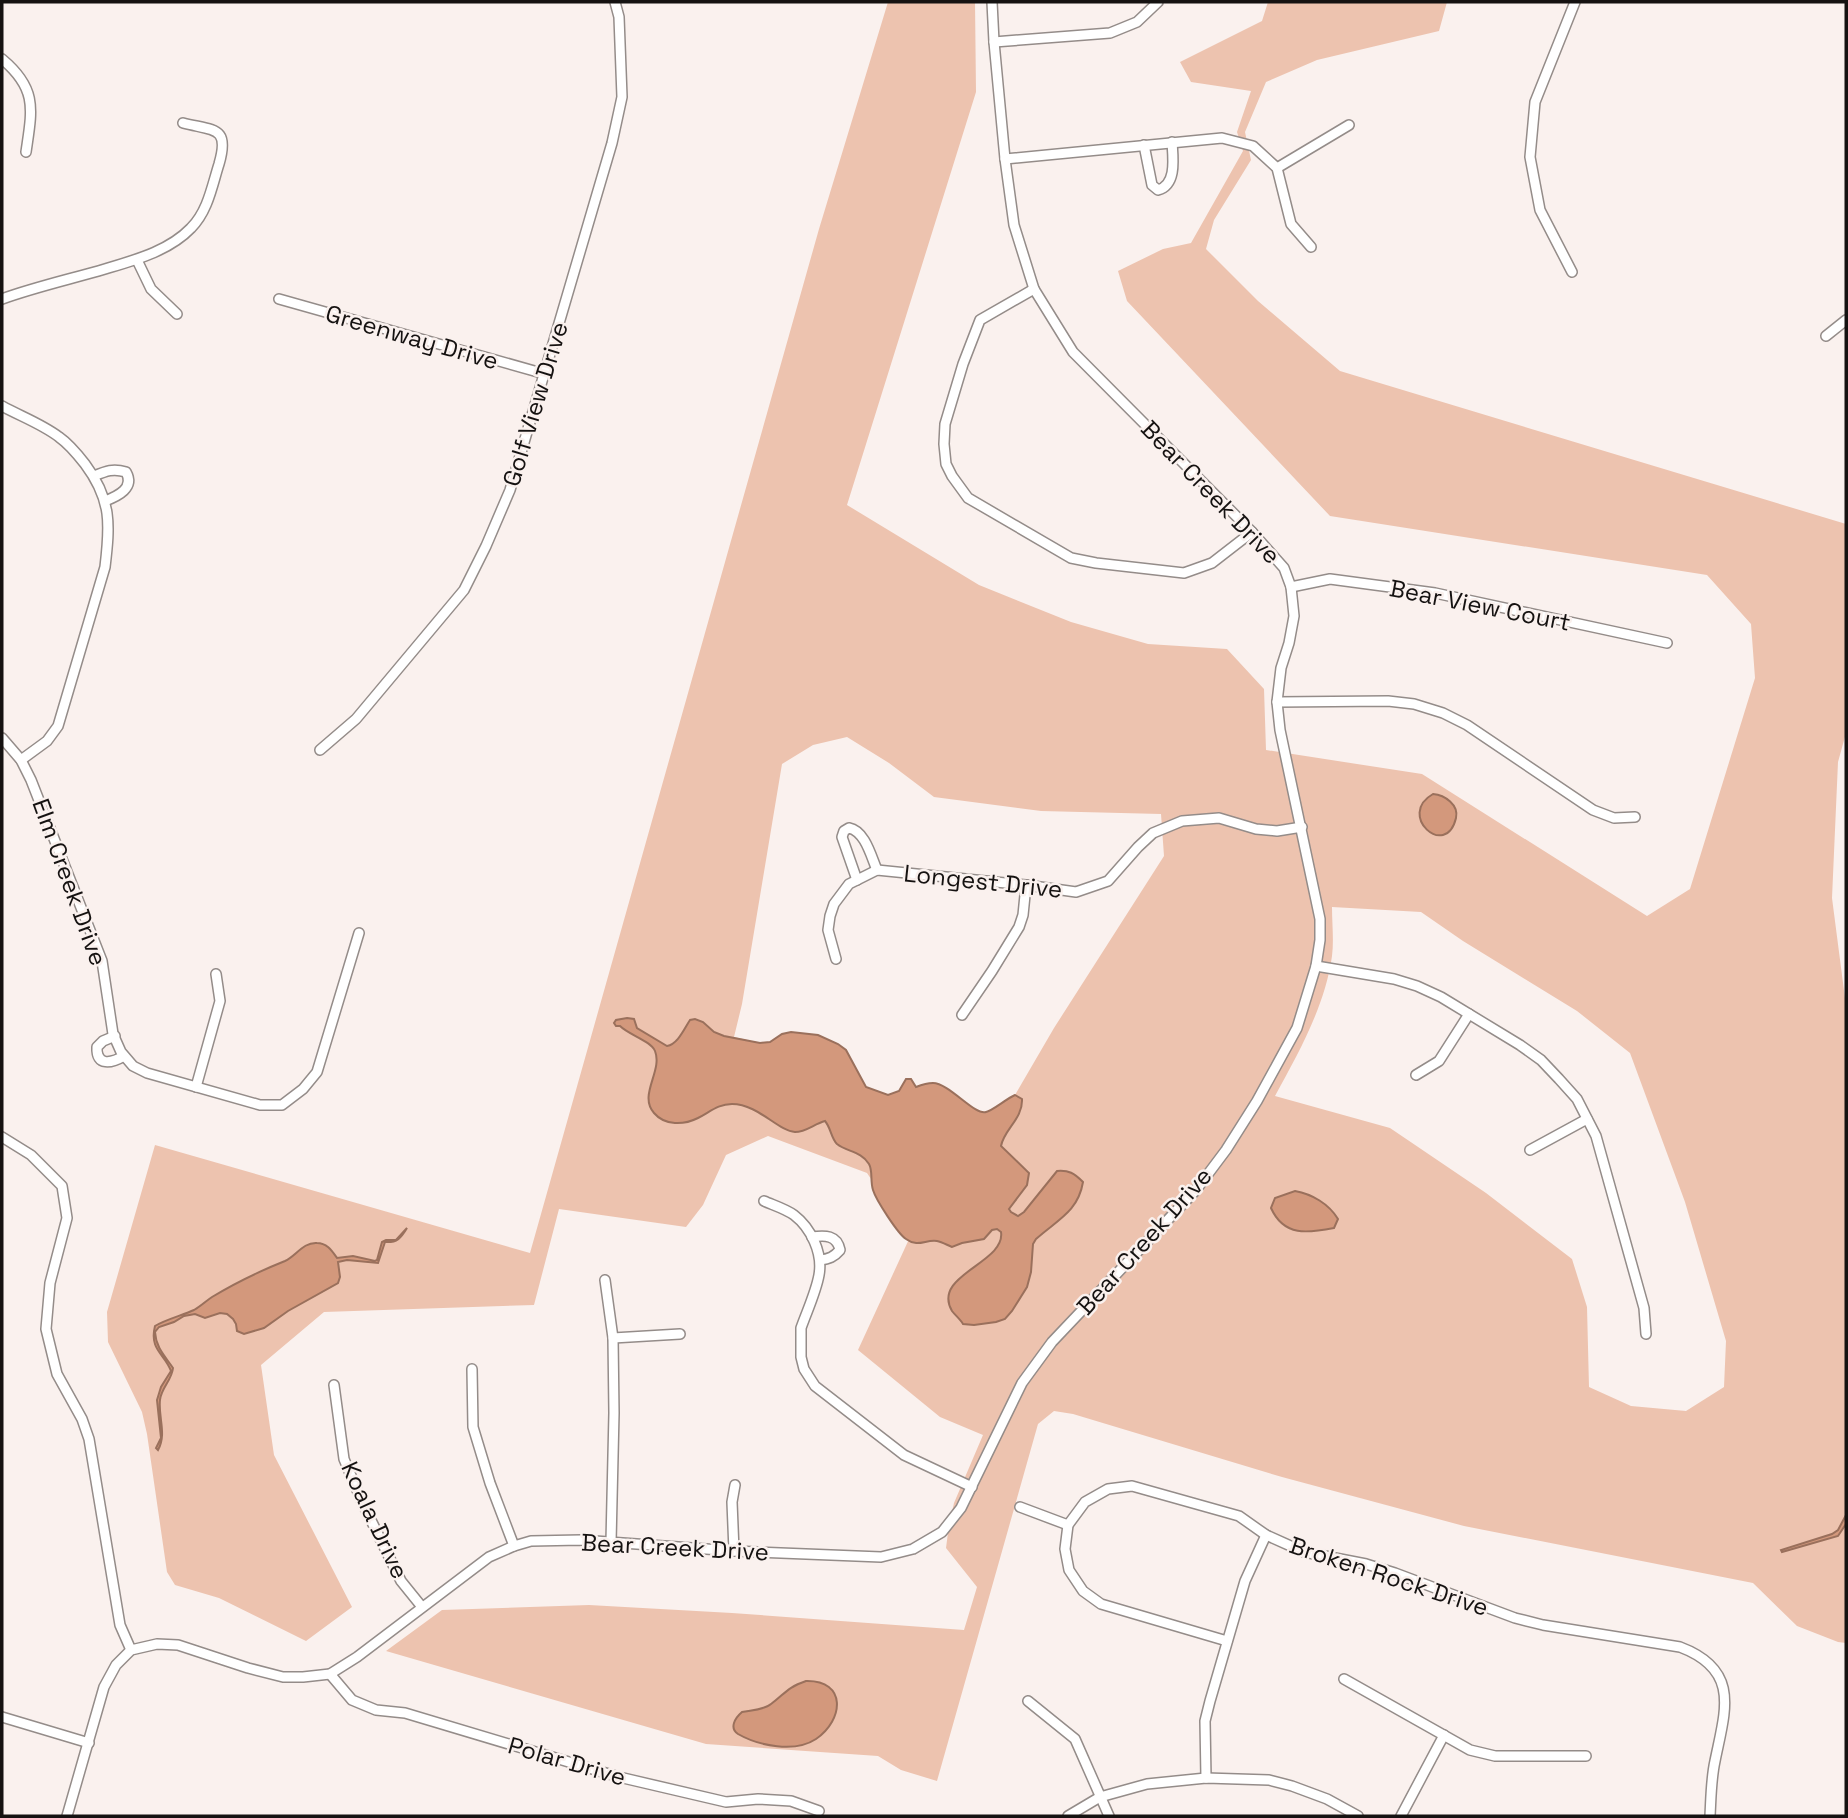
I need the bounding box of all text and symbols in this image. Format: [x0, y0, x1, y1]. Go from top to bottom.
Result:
street label: Greenway Drive [322, 298, 502, 376]
street label: Golf View Drive [495, 318, 575, 490]
street label: Bear Creek Drive [1135, 414, 1287, 570]
street label: Bear View Court [1387, 572, 1573, 638]
street label: Elm Creek Drive [25, 794, 115, 970]
street label: Longest Drive [902, 857, 1064, 905]
street label: Bear Creek Drive [1070, 1161, 1218, 1321]
street label: Koala Drive [334, 1456, 416, 1584]
street label: Bear Creek Drive [580, 1527, 770, 1567]
street label: Broken Rock Drive [1285, 1529, 1493, 1623]
street label: Polar Drive [504, 1729, 630, 1793]

